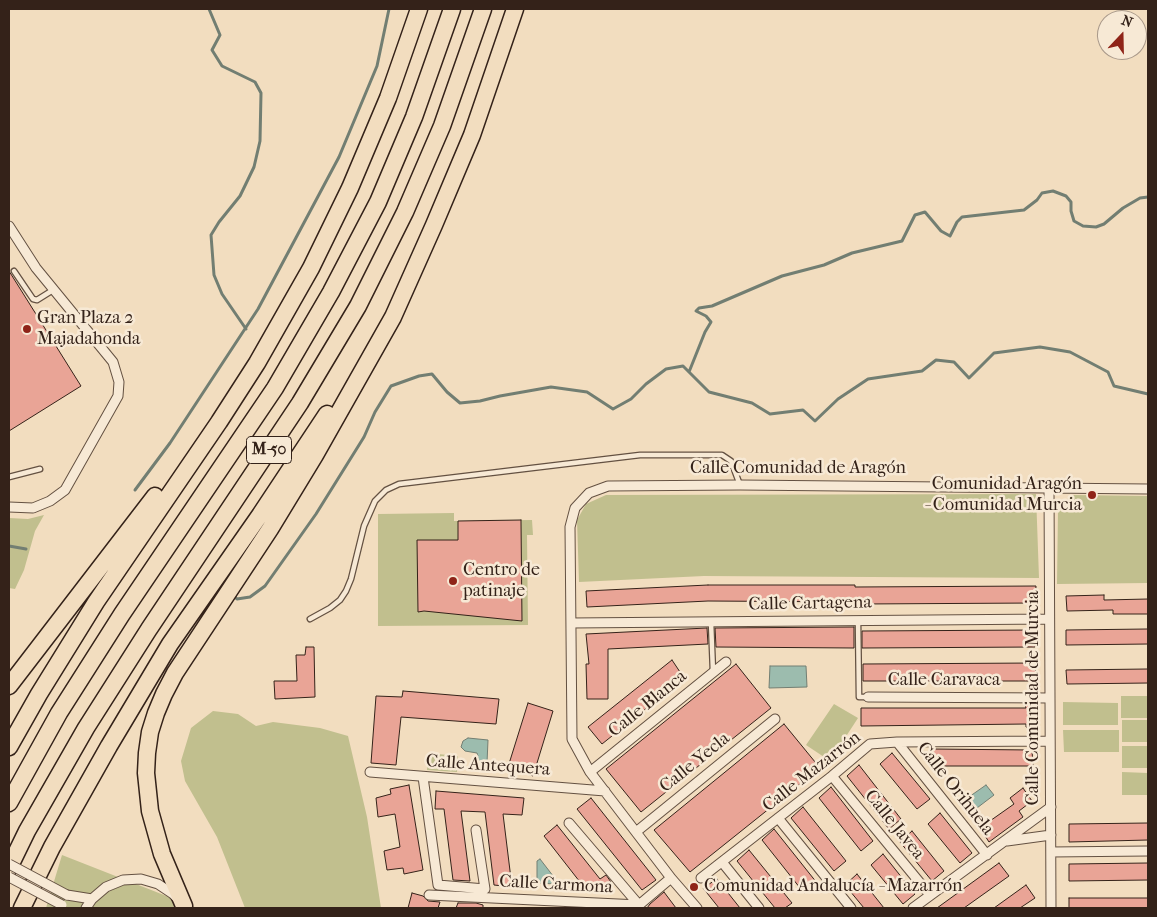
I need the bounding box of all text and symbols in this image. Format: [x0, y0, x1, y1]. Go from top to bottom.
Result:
north arrow [1097, 10, 1147, 60]
text: N [1119, 12, 1135, 31]
place label: Gran Plaza 2 Majadahonda [37, 308, 140, 350]
marker: Gran Plaza 2 Majadahonda [21, 323, 33, 335]
road number: M-50 [246, 436, 292, 464]
street label: Calle Comunidad de Aragón [690, 458, 906, 480]
place label: Comunidad Aragón - Comunidad Murcia [924, 474, 1082, 516]
marker: Comunidad Aragón - Comunidad Murcia [1086, 489, 1098, 501]
place label: Centro de patinaje [463, 560, 540, 602]
marker: Centro de patinaje [447, 575, 459, 587]
street label: Calle Comunidad de Murcia [1023, 591, 1045, 805]
street label: Calle Cartagena [748, 592, 872, 616]
street label: Calle Blanca [604, 666, 692, 742]
street label: Calle Caravaca [888, 670, 1000, 692]
street label: Calle Mazarrón [759, 727, 865, 817]
street label: Calle Yecla [656, 728, 734, 798]
street label: Calle Orihuela [912, 738, 998, 840]
street label: Calle Antequera [425, 751, 551, 781]
street label: Calle Javea [859, 786, 929, 864]
street label: Calle Carmona [499, 871, 613, 899]
place label: Comunidad Andalucía - Mazarrón [704, 876, 962, 898]
marker: Comunidad Andalucía - Mazarrón [688, 881, 700, 893]

